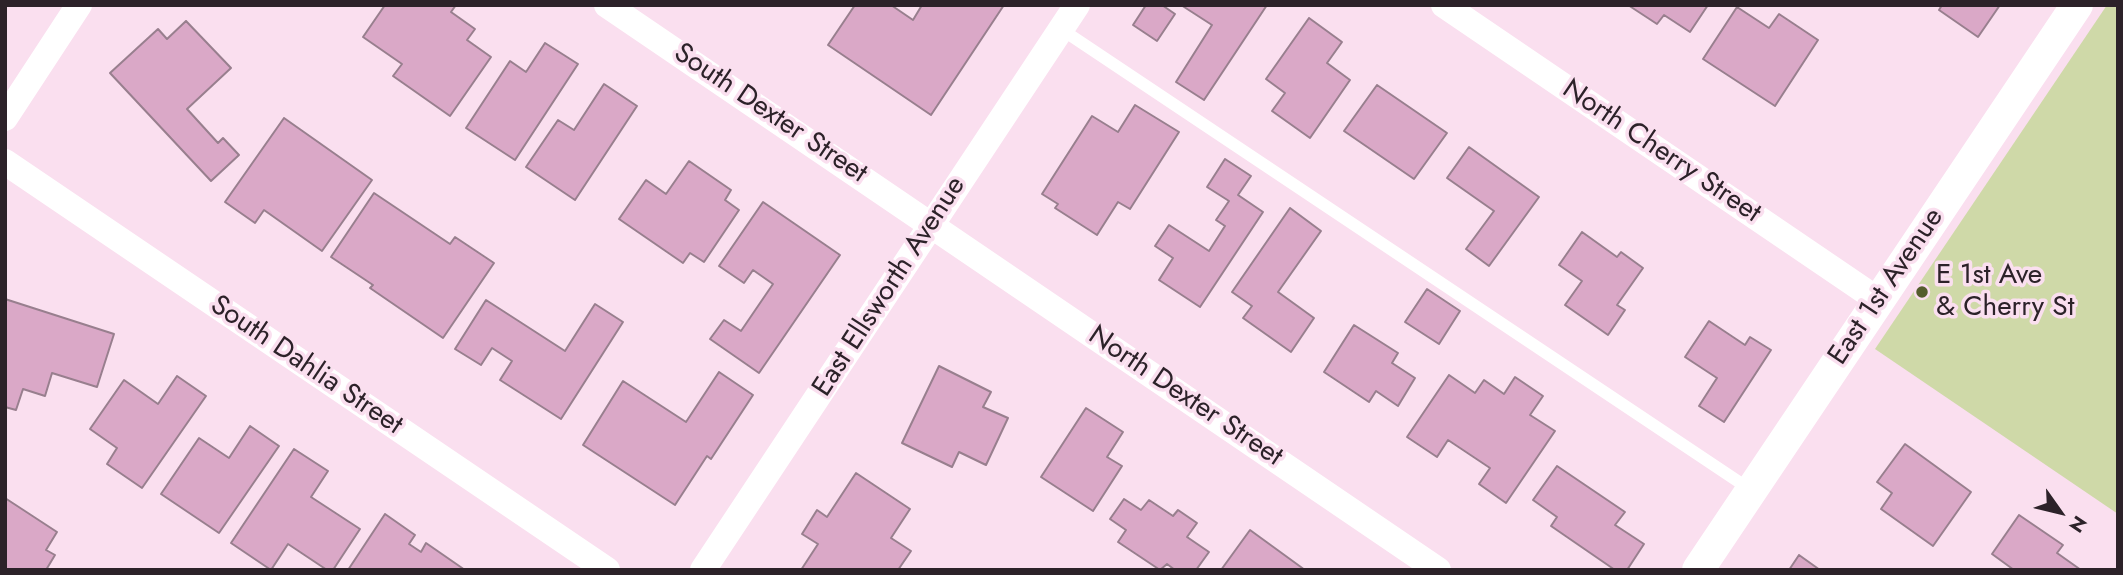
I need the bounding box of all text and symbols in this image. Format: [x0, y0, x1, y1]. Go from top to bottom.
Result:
street label: South Dexter Street [667, 37, 873, 191]
street label: North Cherry Street [1555, 73, 1767, 231]
street label: East Ellsworth Avenue [806, 171, 974, 403]
street label: East 1st Avenue [1822, 202, 1952, 372]
place label: E 1st Ave & Cherry St [1936, 259, 2074, 325]
marker: E 1st Ave & Cherry St [1914, 284, 1930, 300]
street label: South Dahlia Street [203, 289, 409, 443]
street label: North Dexter Street [1081, 320, 1289, 474]
north arrow [2025, 477, 2095, 547]
text: N [2062, 510, 2093, 538]

